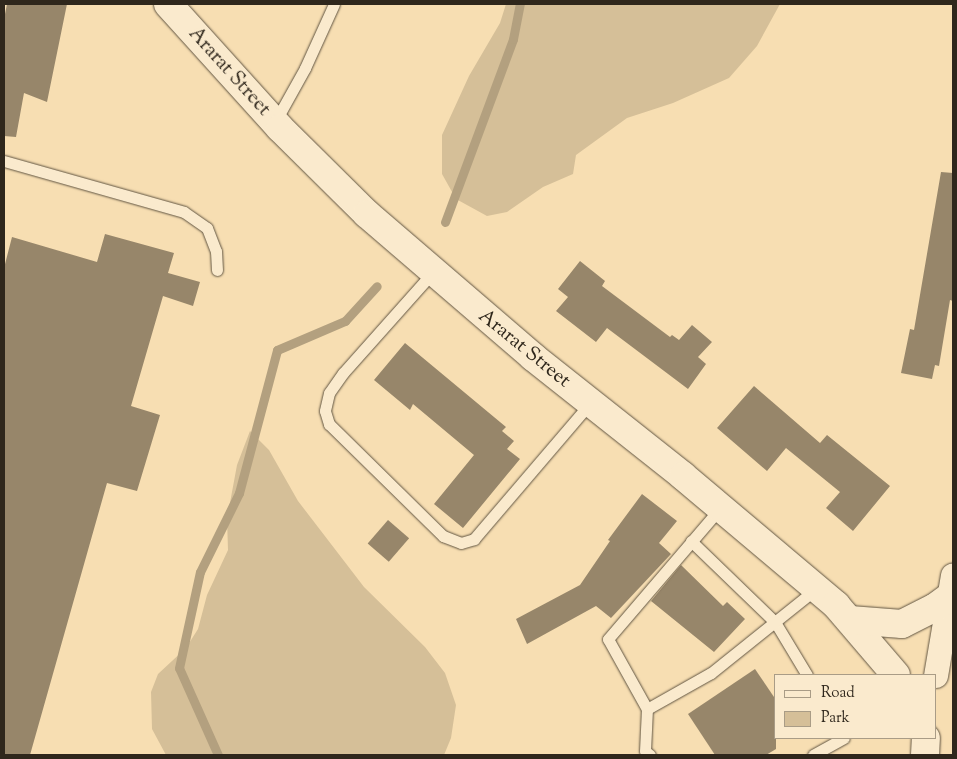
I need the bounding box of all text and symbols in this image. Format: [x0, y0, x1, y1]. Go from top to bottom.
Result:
street label: Ararat Street [183, 23, 275, 121]
street label: Ararat Street [473, 305, 575, 393]
legend [774, 674, 937, 739]
text: Road [821, 683, 855, 704]
text: Park [821, 708, 850, 729]

